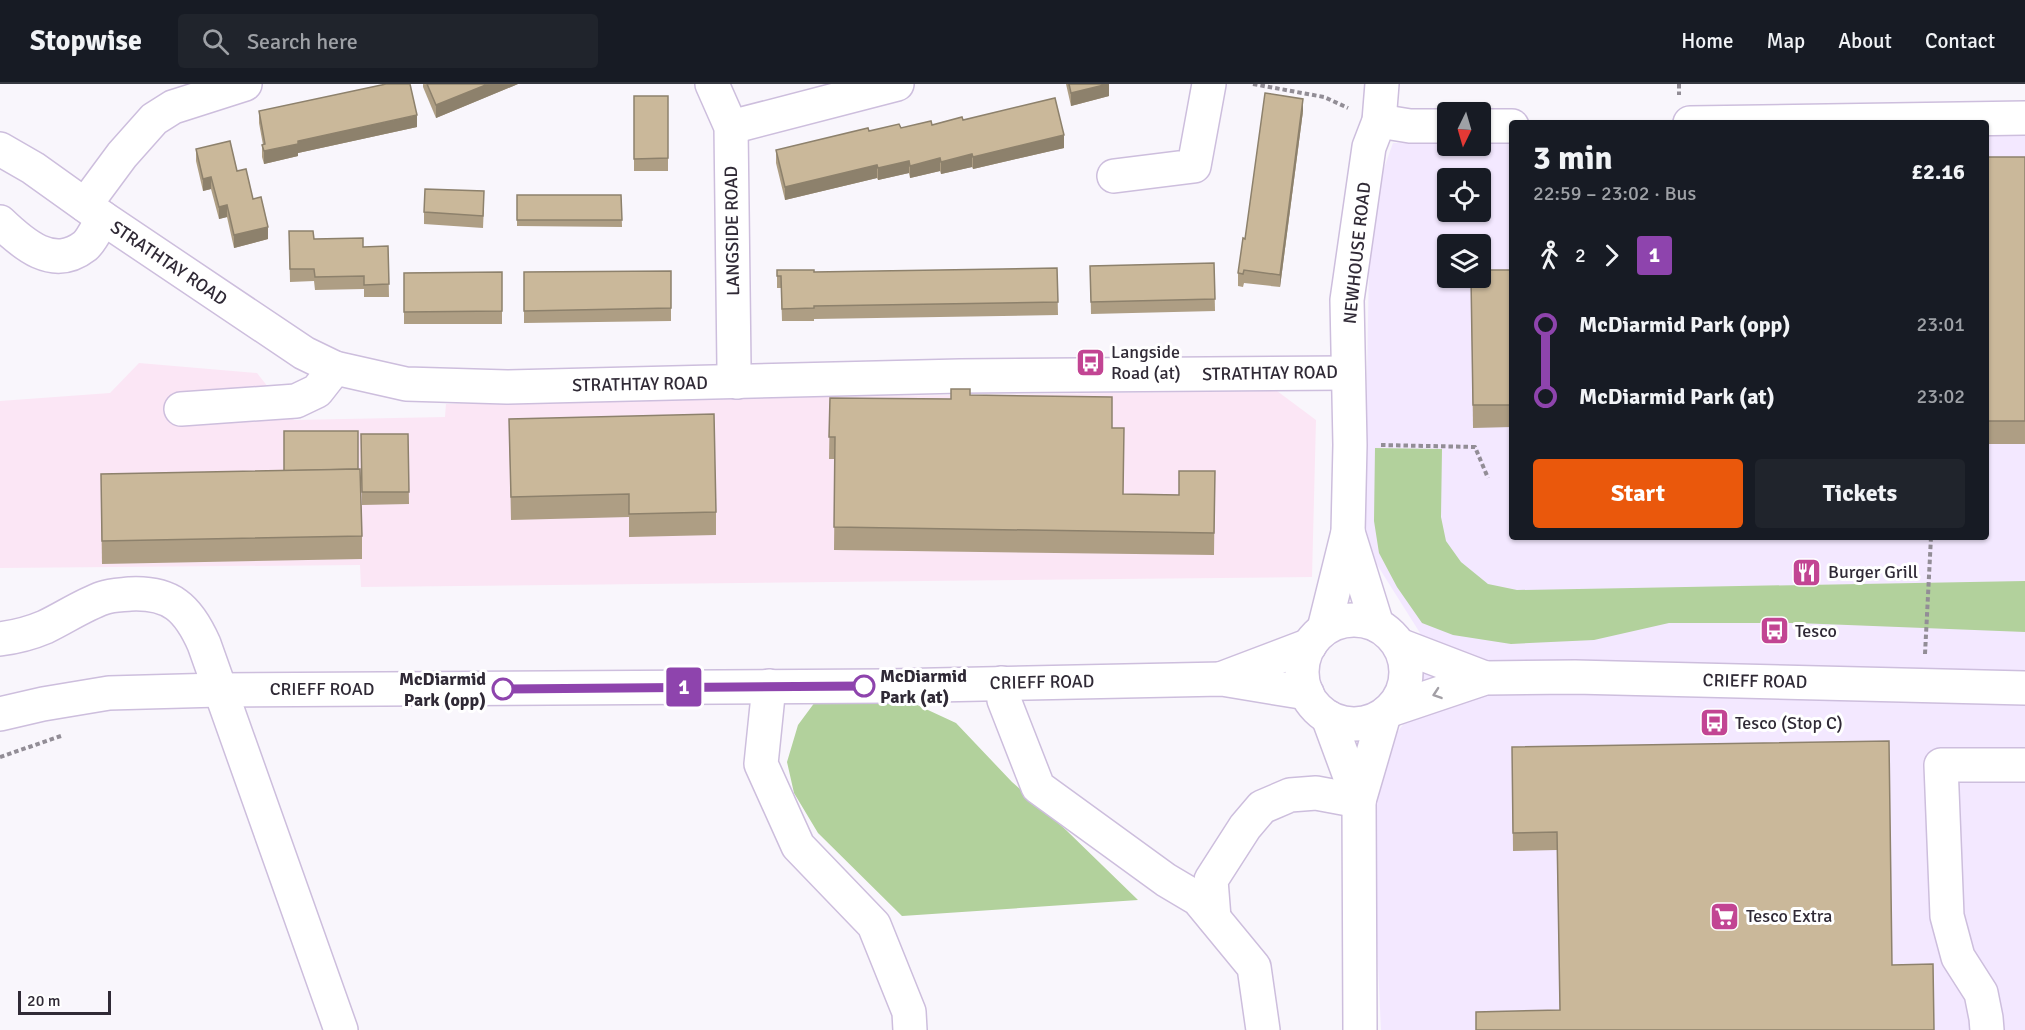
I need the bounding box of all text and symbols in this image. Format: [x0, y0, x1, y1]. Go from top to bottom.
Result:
search box [178, 14, 598, 68]
text: Stopwise [30, 24, 142, 58]
icon: search [199, 25, 232, 58]
text: Search here [247, 28, 358, 55]
text: Home [1681, 28, 1734, 54]
text: Map [1767, 28, 1805, 54]
text: About [1838, 28, 1892, 54]
text: Contact [1925, 28, 1995, 54]
north arrow [1437, 102, 1491, 156]
map controls [1437, 102, 1491, 288]
text: 3 min [1533, 138, 1613, 179]
text: £2.16 [1911, 158, 1965, 185]
street label: LANGSIDE ROAD [720, 166, 744, 296]
button: locate [1437, 168, 1491, 222]
street label: NEWHOUSE ROAD [1339, 181, 1375, 325]
text: 22:59 – 23:02 · Bus [1533, 181, 1696, 206]
street label: STRATHTAY ROAD [107, 216, 231, 310]
button: layers [1437, 234, 1491, 288]
icon: walk [1533, 239, 1566, 272]
icon: forward [1595, 239, 1628, 272]
text: 1 [1649, 242, 1660, 268]
text: 2 [1575, 243, 1586, 268]
text: McDiarmid Park (opp) [1579, 311, 1791, 338]
text: 23:01 [1916, 312, 1965, 337]
place label: Langside Road (at) [1111, 341, 1181, 384]
bus stop icon: Langside Road (at) [1074, 346, 1106, 378]
street label: STRATHTAY ROAD [1202, 361, 1338, 385]
street label: STRATHTAY ROAD [572, 372, 708, 396]
text: McDiarmid Park (at) [1579, 383, 1775, 410]
text: 23:02 [1916, 384, 1965, 409]
button: Start [1533, 459, 1743, 528]
button: Tickets [1755, 459, 1965, 528]
restaurant icon: Burger Grill [1791, 556, 1823, 588]
place label: Burger Grill [1828, 561, 1918, 583]
bus stop icon: Tesco [1758, 615, 1790, 647]
place label: Tesco [1795, 620, 1837, 642]
place label: McDiarmid Park (at) [880, 665, 967, 708]
place label: McDiarmid Park (opp) [399, 668, 486, 711]
line badge: 1 [664, 668, 704, 706]
street label: CRIEFF ROAD [1702, 669, 1808, 693]
street label: CRIEFF ROAD [989, 670, 1095, 694]
text: 1 [678, 674, 690, 700]
marker: McDiarmid Park (at) [853, 675, 875, 697]
street label: CRIEFF ROAD [270, 678, 374, 700]
marker: McDiarmid Park (opp) [492, 678, 514, 700]
one-way arrow [1432, 687, 1443, 699]
bus stop icon: Tesco (Stop C) [1698, 707, 1730, 739]
place label: Tesco (Stop C) [1735, 712, 1843, 734]
supermarket icon: Tesco Extra [1709, 900, 1741, 932]
place label: Tesco Extra [1746, 905, 1832, 927]
scale bar [18, 988, 111, 1016]
text: 20 m [27, 991, 61, 1011]

